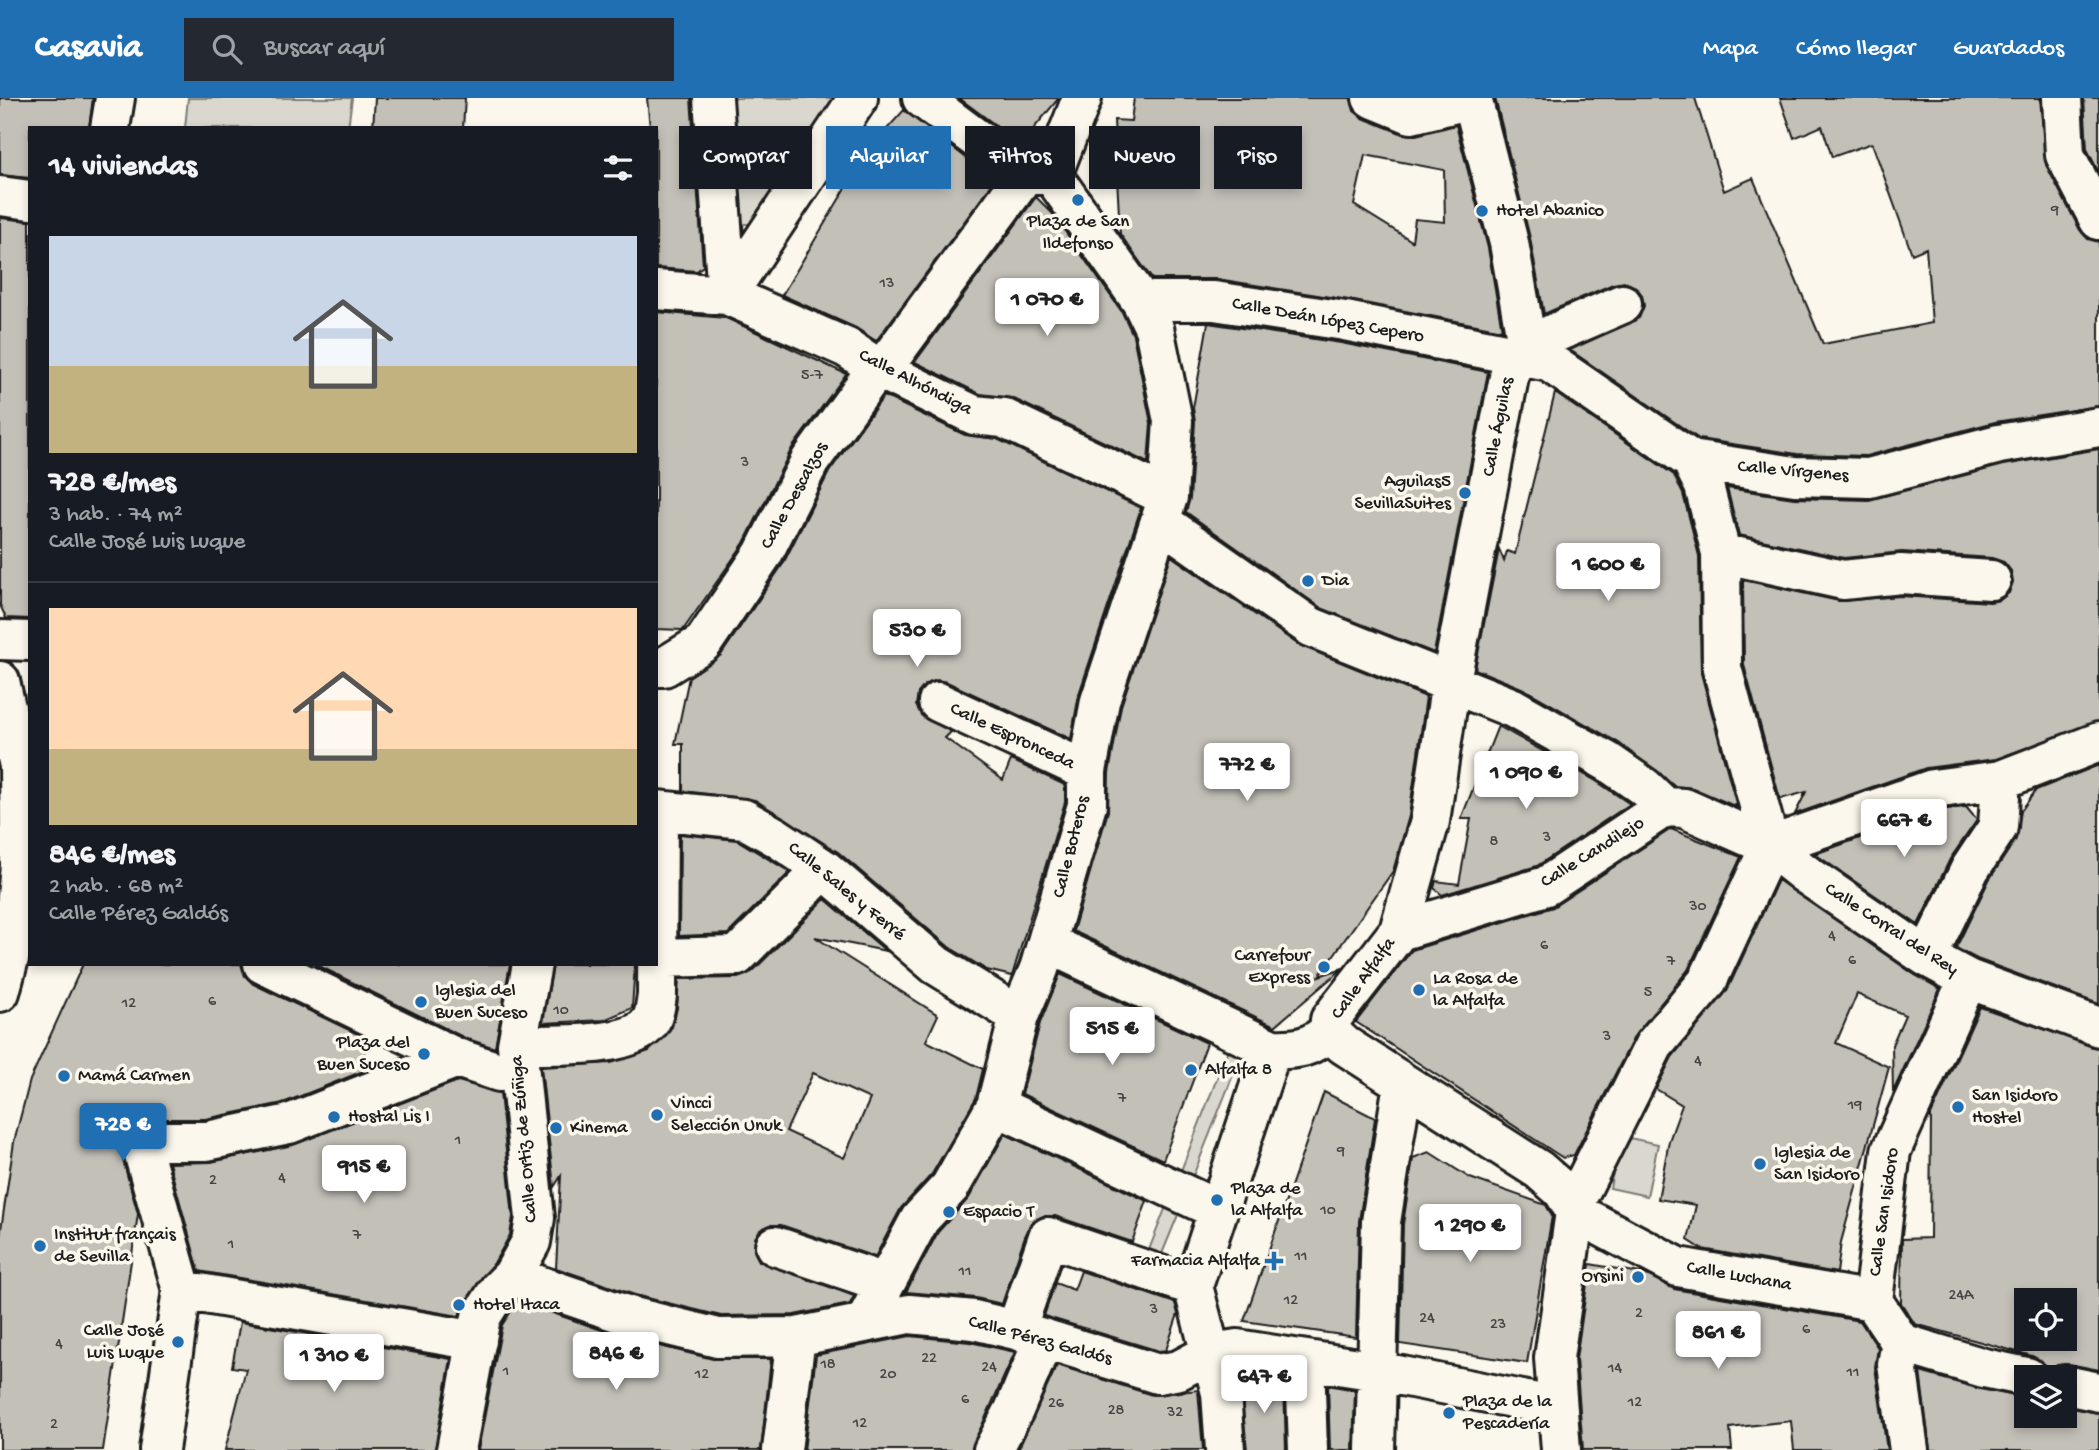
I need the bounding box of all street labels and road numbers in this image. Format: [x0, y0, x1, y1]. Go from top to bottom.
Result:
street label: Calle Deán López Cepero [1230, 293, 1426, 349]
street label: Calle Alhóndiga [854, 344, 977, 422]
street label: Calle Águilas [1478, 375, 1520, 478]
street label: Calle Descalzos [756, 437, 834, 554]
street label: Calle Vírgenes [1737, 456, 1850, 488]
street label: Calle Espronceda [946, 698, 1079, 777]
street label: Calle Boteros [1048, 793, 1096, 900]
street label: Calle Candilejo [1537, 812, 1649, 894]
street label: Calle Sales y Ferré [782, 837, 910, 947]
street label: Calle Corral del Rey [1820, 878, 1963, 982]
street label: Calle Alfalfa [1327, 932, 1402, 1025]
street label: Calle Ortiz de Zúñiga [506, 1053, 544, 1223]
street label: Calle San Isidoro [1865, 1146, 1905, 1278]
street label: Calle Luchana [1685, 1256, 1795, 1298]
street label: Calle Pérez Galdós [966, 1311, 1115, 1372]

